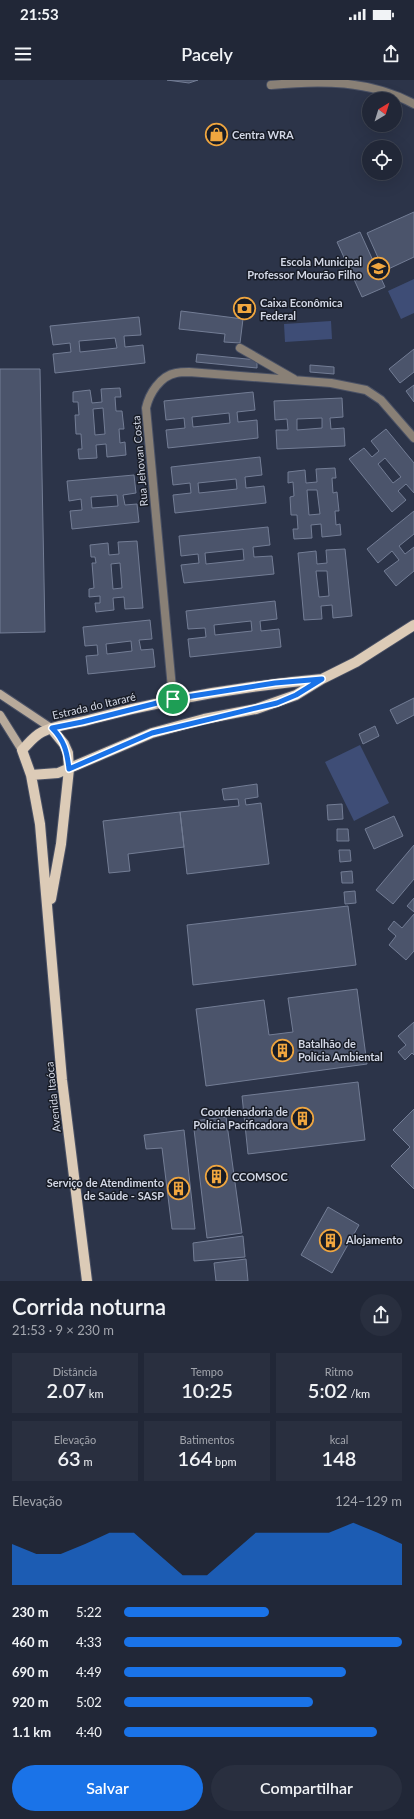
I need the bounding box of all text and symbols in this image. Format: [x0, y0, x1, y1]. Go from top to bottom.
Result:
text: 21:53 [20, 5, 59, 23]
icon: menu [12, 43, 34, 65]
text: Pacely [181, 43, 233, 65]
icon: share [380, 43, 402, 65]
north arrow [362, 92, 402, 132]
map controls [362, 92, 402, 180]
shop icon: Centra WRA [203, 122, 229, 148]
place label: Centra WRA [232, 128, 294, 141]
button: locate [362, 140, 402, 180]
place label: Escola Municipal Professor Mourão Filho [247, 255, 362, 281]
school or university icon: Escola Municipal Professor Mourão Filho [365, 255, 391, 281]
bank icon: Caixa Econômica Federal [231, 296, 257, 322]
place label: Caixa Econômica Federal [260, 296, 343, 322]
street label: Rua Jehovan Costa [129, 415, 150, 507]
pin [156, 682, 190, 716]
icon: arrive [162, 688, 184, 710]
street label: Estrada do Itararé [51, 690, 137, 721]
building icon: Batalhão de Polícia Ambiental [270, 1037, 296, 1063]
place label: Batalhão de Polícia Ambiental [298, 1037, 383, 1063]
street label: Avenida Itaóca [42, 1061, 63, 1133]
place label: Coordenadoria de Polícia Pacificadora [193, 1105, 288, 1131]
building icon: Coordenadoria de Polícia Pacificadora [290, 1105, 316, 1131]
building icon: CCOMSOC [204, 1164, 230, 1190]
place label: CCOMSOC [232, 1170, 288, 1183]
place label: Serviço de Atendimento de Saúde - SASP [47, 1176, 164, 1202]
building icon: Serviço de Atendimento de Saúde - SASP [166, 1176, 192, 1202]
building icon: Alojamento [317, 1227, 343, 1253]
place label: Alojamento [345, 1233, 403, 1246]
text: Corrida noturna [12, 1293, 166, 1320]
button: share [360, 1294, 402, 1336]
text: 21:53 · 9 × 230 m [12, 1322, 114, 1338]
text: Distância [53, 1365, 97, 1378]
text: Tempo [191, 1365, 223, 1378]
text: Ritmo [325, 1365, 353, 1378]
text: 2.07 [47, 1378, 86, 1402]
text: 10:25 [181, 1378, 233, 1402]
text: 5:02 [308, 1378, 348, 1402]
text: km [86, 1387, 103, 1400]
text: /km [348, 1387, 370, 1400]
text: Elevação [54, 1433, 96, 1446]
text: Batimentos [179, 1433, 235, 1446]
text: kcal [330, 1433, 348, 1446]
text: 63 [57, 1446, 81, 1470]
text: 164 [177, 1446, 212, 1470]
text: 148 [322, 1446, 356, 1470]
text: m [81, 1455, 93, 1468]
text: bpm [212, 1455, 237, 1468]
text: Elevação [12, 1493, 62, 1509]
text: 124–129 m [335, 1493, 402, 1509]
text: 230 m [12, 1604, 49, 1620]
text: 5:22 [76, 1604, 102, 1620]
text: 460 m [12, 1634, 49, 1650]
text: 4:33 [76, 1634, 102, 1650]
text: 690 m [12, 1664, 49, 1680]
text: 4:49 [76, 1664, 102, 1680]
text: 920 m [12, 1694, 49, 1710]
text: 5:02 [76, 1694, 102, 1710]
text: 1.1 km [12, 1724, 51, 1740]
text: 4:40 [76, 1724, 102, 1740]
button: Salvar [12, 1765, 203, 1811]
button: Compartilhar [211, 1765, 402, 1811]

